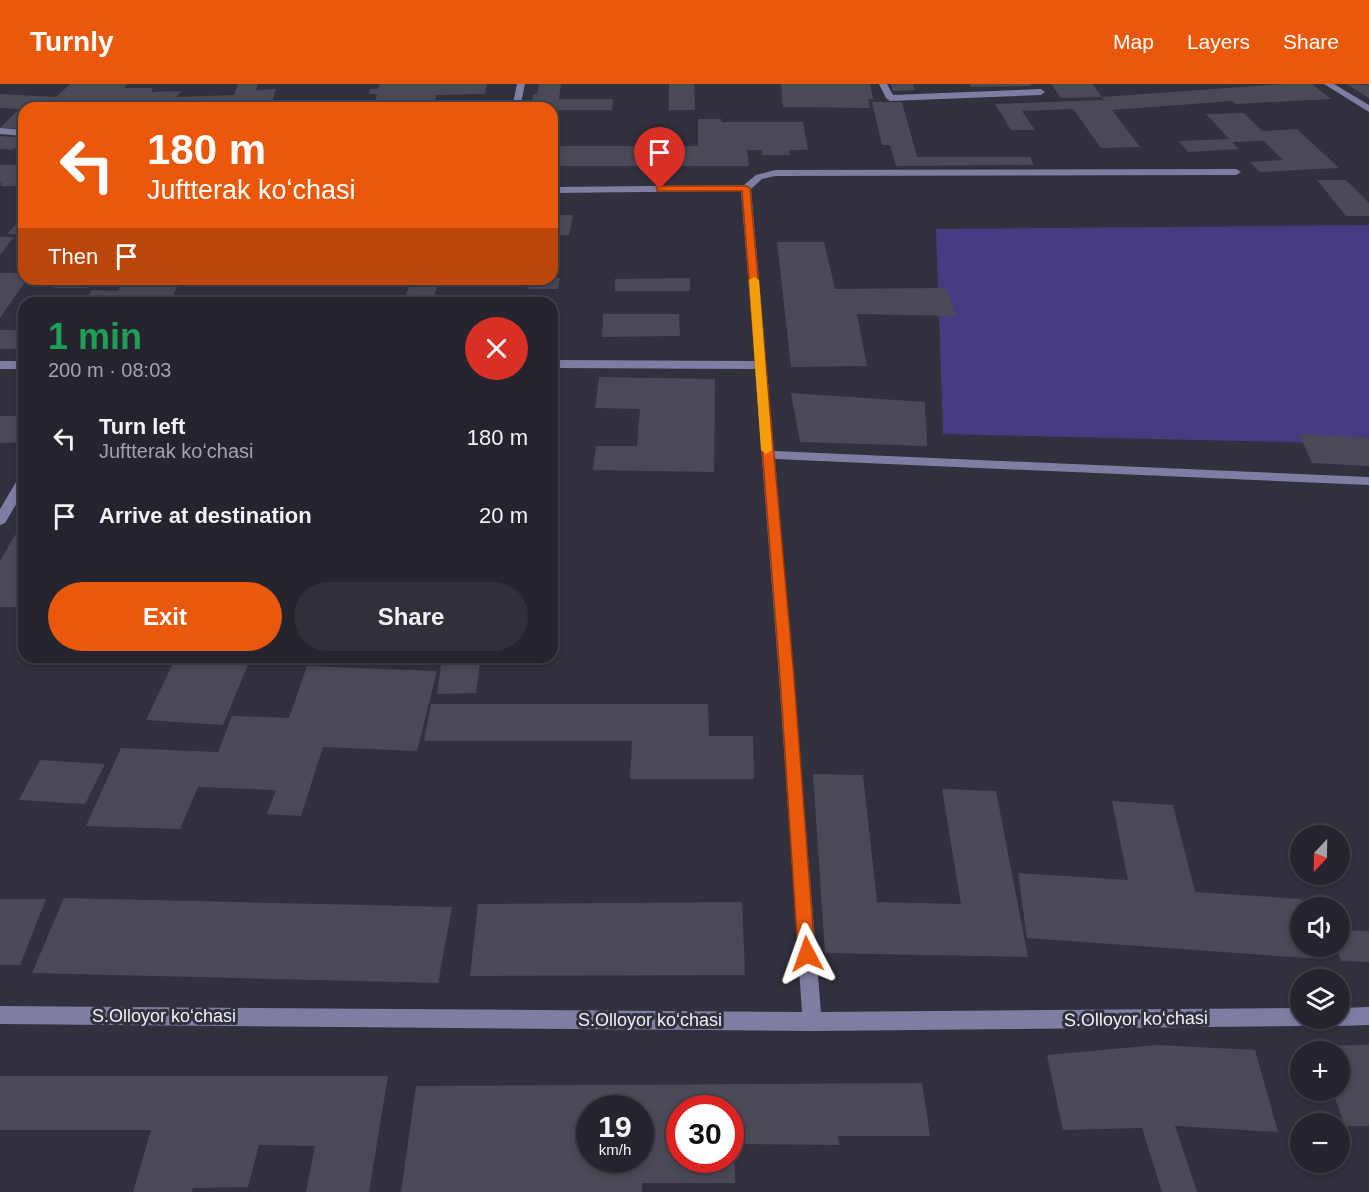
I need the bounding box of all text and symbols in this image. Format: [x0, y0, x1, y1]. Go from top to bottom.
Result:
text: Turnly [30, 26, 113, 57]
text: Map [1113, 30, 1154, 53]
text: Layers [1187, 30, 1250, 53]
text: Share [1283, 30, 1339, 53]
icon: left [48, 126, 126, 204]
text: 180 m [147, 126, 266, 173]
pin [634, 127, 685, 189]
icon: arrive [643, 136, 676, 169]
text: Juftterak koʻchasi [147, 175, 356, 205]
icon: arrive [110, 240, 143, 273]
text: Then [48, 244, 98, 269]
text: 1 min [48, 316, 142, 357]
button: close [465, 317, 528, 380]
text: 200 m · 08:03 [48, 359, 171, 381]
text: Turn left [99, 414, 185, 439]
icon: left [48, 422, 81, 455]
text: 180 m [467, 425, 528, 450]
text: Juftterak koʻchasi [99, 440, 254, 462]
icon: arrive [48, 500, 81, 533]
text: Arrive at destination [99, 503, 312, 528]
text: 20 m [479, 503, 528, 528]
button: Exit [48, 582, 282, 651]
button: Share [294, 582, 528, 651]
north arrow [1290, 825, 1350, 885]
map controls [1290, 825, 1350, 1173]
button: sound [1290, 897, 1350, 957]
position arrow [775, 922, 839, 986]
button: layers [1290, 969, 1350, 1029]
street label: S.Olloyor koʻchasi [92, 1006, 236, 1026]
street label: S.Olloyor koʻchasi [1064, 1008, 1208, 1030]
street label: S.Olloyor koʻchasi [578, 1010, 722, 1030]
button: + [1290, 1041, 1350, 1101]
speed limit sign: 30 [666, 1095, 744, 1173]
text: 19 [598, 1110, 632, 1143]
button: − [1290, 1113, 1350, 1173]
text: km/h [599, 1141, 631, 1158]

